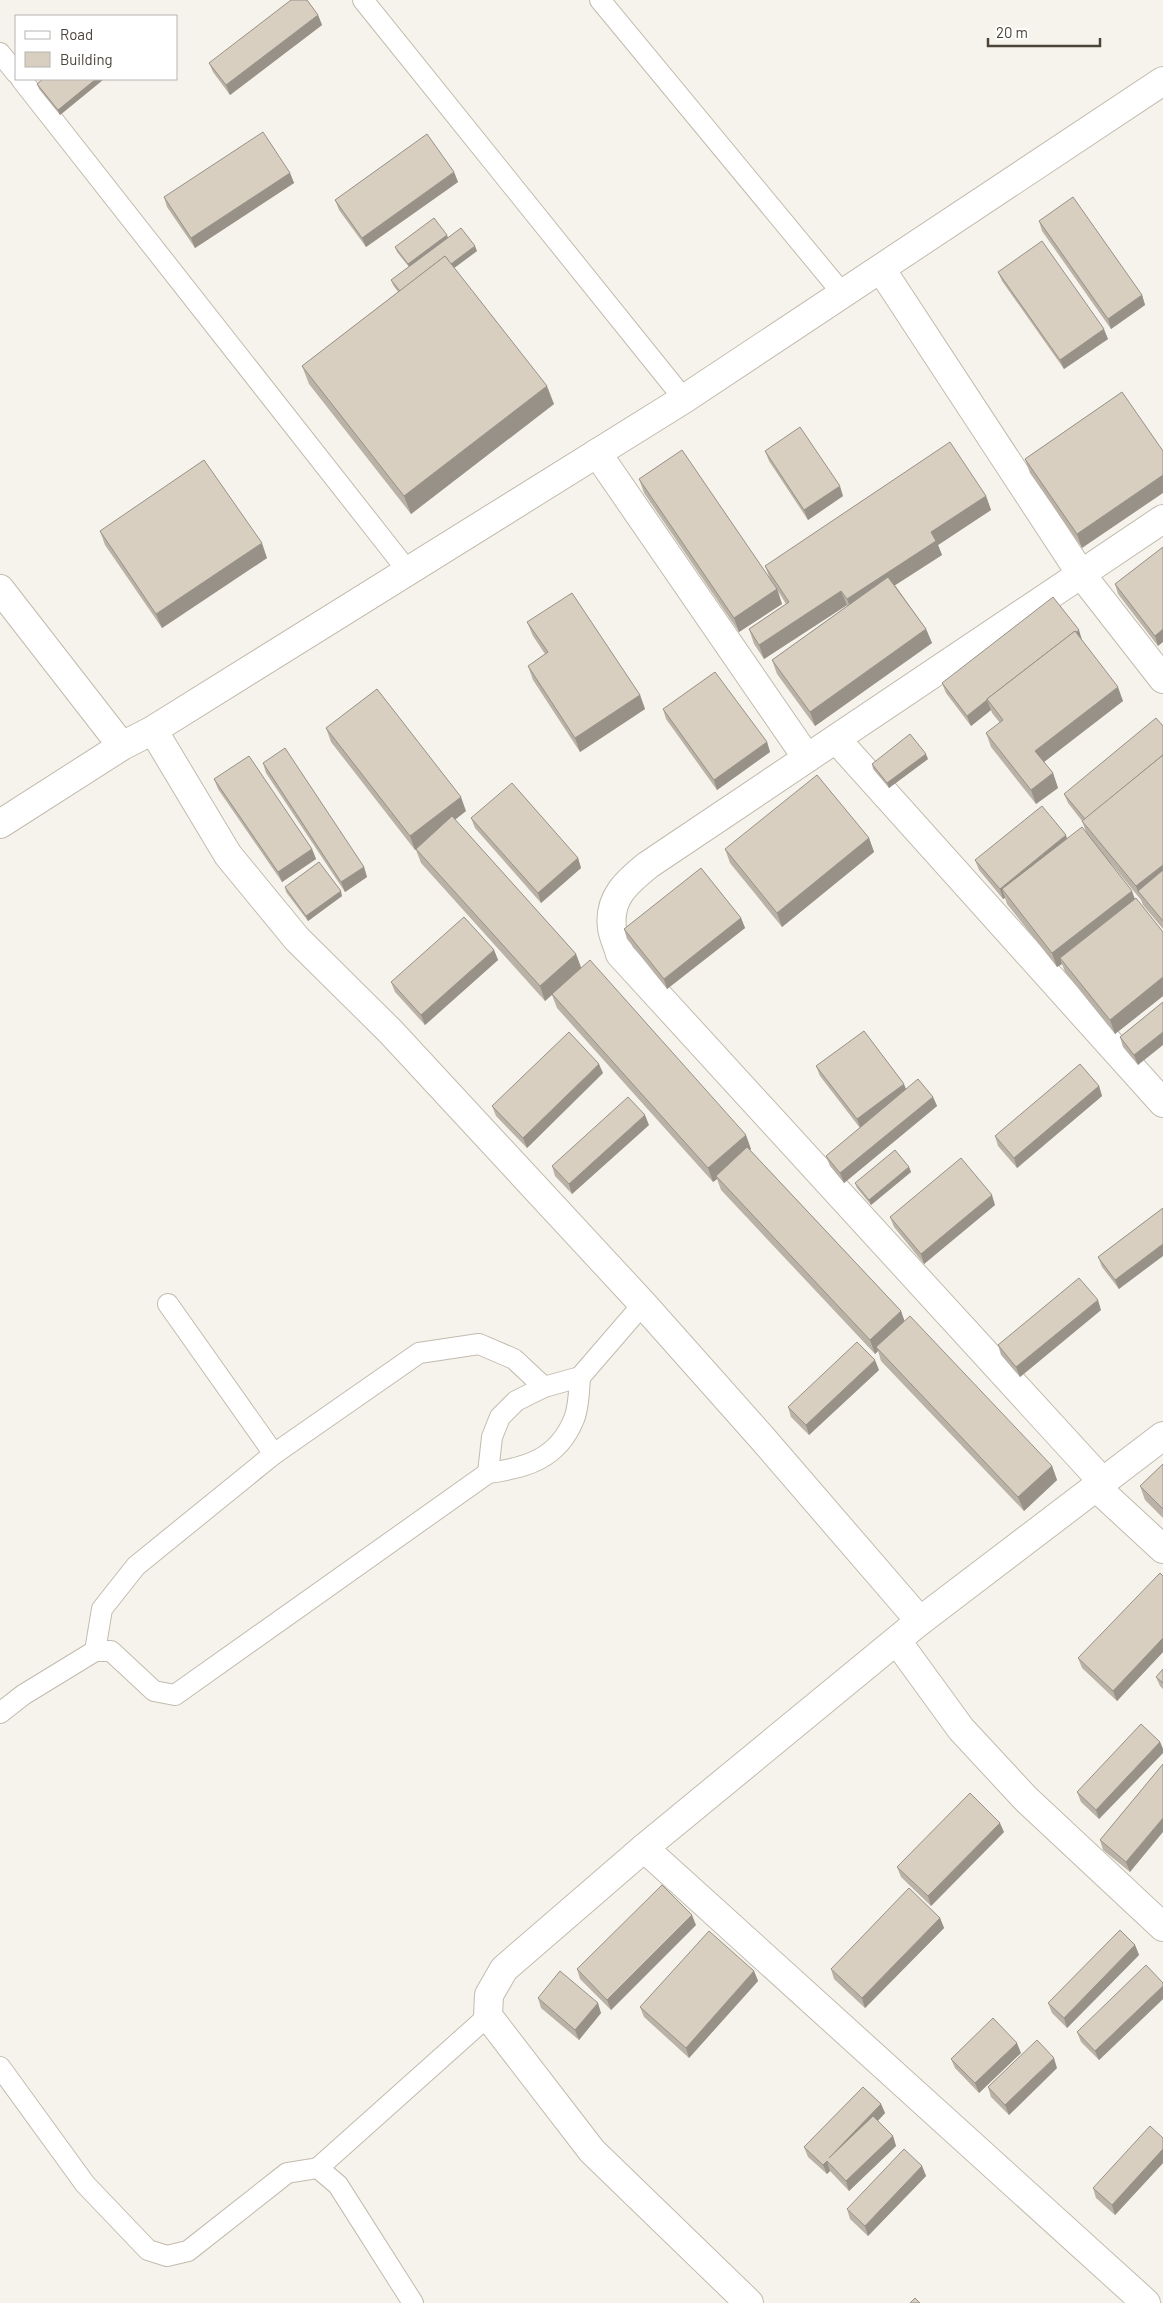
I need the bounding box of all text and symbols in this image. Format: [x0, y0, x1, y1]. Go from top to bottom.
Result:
legend [15, 15, 178, 80]
scale bar [988, 15, 1100, 47]
text: 20 m [996, 23, 1028, 41]
text: Road [60, 25, 93, 43]
text: Building [60, 50, 113, 68]

